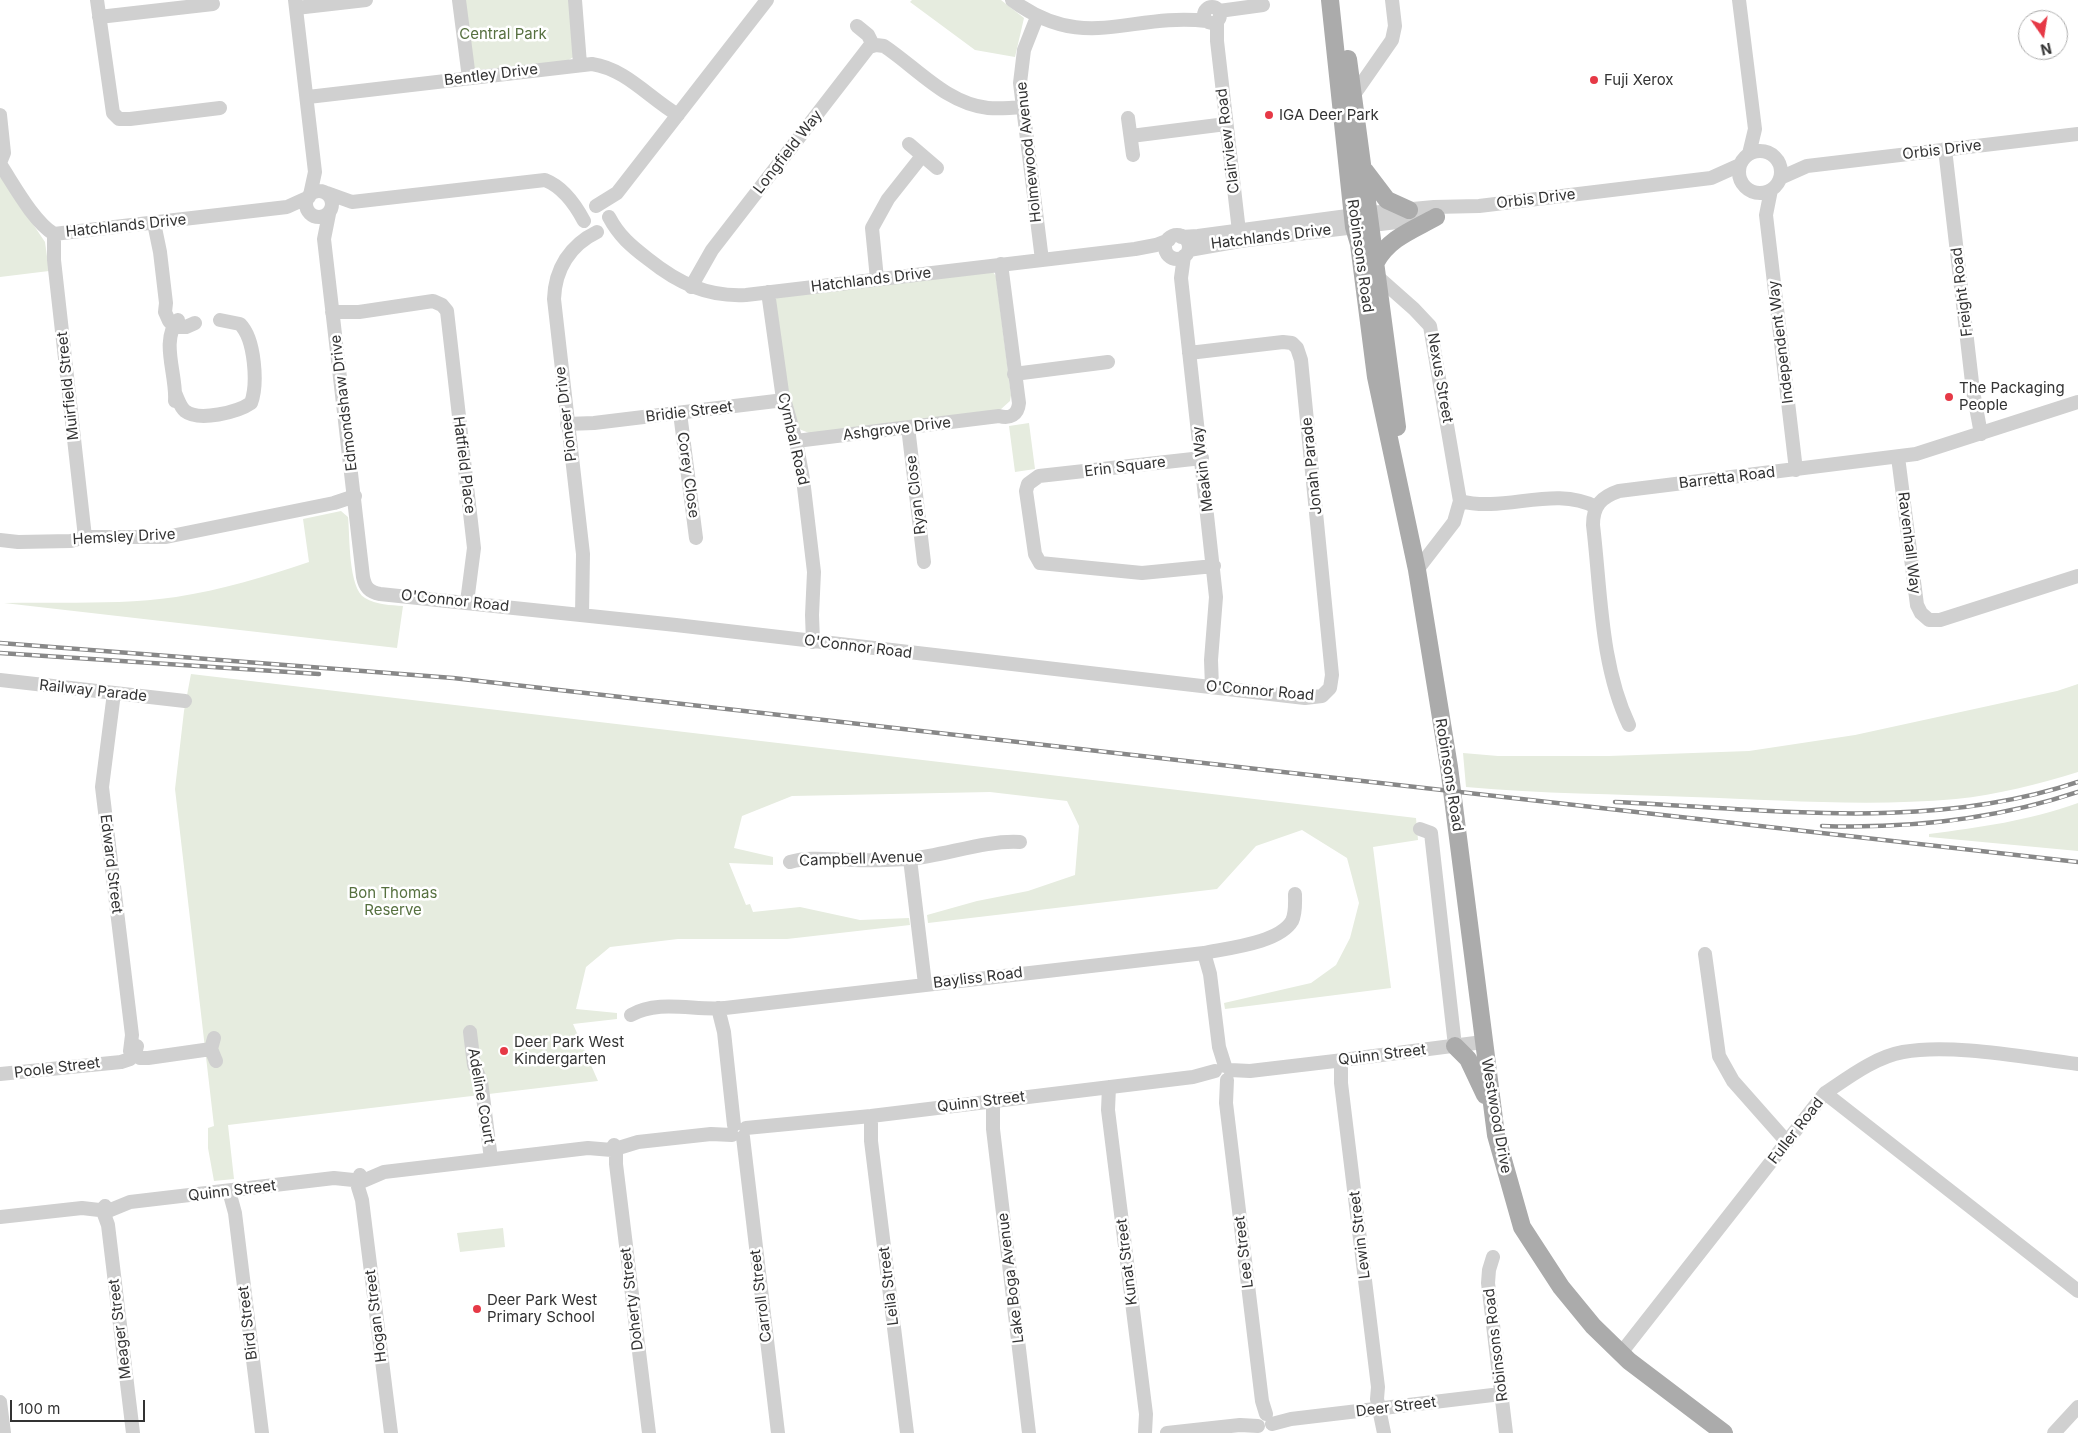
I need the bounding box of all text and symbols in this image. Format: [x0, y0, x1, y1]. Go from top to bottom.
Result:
north arrow [2018, 10, 2068, 60]
park label: Central Park [459, 25, 547, 43]
text: N [2039, 40, 2053, 59]
street label: Bentley Drive [443, 60, 539, 90]
place label: Fuji Xerox [1604, 71, 1673, 89]
marker: Fuji Xerox [1588, 74, 1600, 86]
street label: Holmewood Avenue [1013, 81, 1045, 223]
street label: Clairview Road [1213, 87, 1243, 195]
place label: IGA Deer Park [1279, 106, 1379, 124]
street label: Longfield Way [750, 107, 826, 197]
marker: IGA Deer Park [1263, 109, 1275, 121]
street label: Orbis Drive [1901, 136, 1983, 164]
street label: Orbis Drive [1495, 185, 1577, 213]
street label: Robinsons Road [1343, 198, 1377, 314]
street label: Hatchlands Drive [65, 211, 187, 241]
street label: Hatchlands Drive [1210, 221, 1332, 253]
street label: Freight Road [1948, 246, 1976, 338]
street label: Hatchlands Drive [810, 264, 932, 296]
street label: Independent Way [1765, 279, 1797, 405]
street label: Muirfield Street [53, 331, 83, 441]
street label: Nexus Street [1423, 332, 1457, 424]
street label: Edmondshaw Drive [327, 334, 361, 472]
street label: Pioneer Drive [551, 365, 581, 463]
place label: The Packaging People [1959, 379, 2065, 414]
street label: Cymbal Road [774, 391, 812, 487]
marker: The Packaging People [1943, 391, 1955, 403]
street label: Bridie Street [645, 398, 733, 426]
street label: Ashgrove Drive [842, 413, 952, 445]
street label: Hatfield Place [449, 415, 479, 515]
street label: Jonah Parade [1298, 416, 1326, 516]
street label: Meakin Way [1189, 425, 1217, 513]
street label: Corey Close [673, 431, 703, 519]
street label: Erin Square [1083, 453, 1167, 481]
street label: Ryan Close [902, 454, 930, 536]
street label: Barretta Road [1678, 463, 1776, 493]
street label: Ravenhall Way [1894, 491, 1924, 595]
street label: Hemsley Drive [72, 525, 176, 549]
street label: O'Connor Road [400, 586, 510, 616]
street label: O'Connor Road [803, 631, 913, 663]
street label: Railway Parade [38, 676, 148, 706]
street label: O'Connor Road [1205, 677, 1315, 705]
street label: Robinsons Road [1431, 717, 1467, 833]
street label: Edward Street [96, 813, 126, 915]
street label: Campbell Avenue [799, 848, 923, 870]
park label: Bon Thomas Reserve [349, 884, 437, 919]
street label: Bayliss Road [932, 964, 1024, 992]
place label: Deer Park West Kindergarten [514, 1033, 624, 1068]
street label: Quinn Street [1337, 1041, 1427, 1069]
marker: Deer Park West Kindergarten [498, 1045, 510, 1057]
street label: Adeline Court [464, 1047, 498, 1145]
street label: Poole Street [13, 1054, 101, 1082]
street label: Westwood Drive [1477, 1057, 1515, 1175]
street label: Quinn Street [936, 1088, 1026, 1116]
street label: Fuller Road [1765, 1094, 1827, 1168]
street label: Quinn Street [187, 1177, 277, 1205]
street label: Lewin Street [1346, 1190, 1374, 1280]
street label: Lake Boga Avenue [994, 1212, 1028, 1344]
street label: Lee Street [1231, 1215, 1257, 1289]
street label: Kunat Street [1113, 1218, 1141, 1306]
street label: Leila Street [875, 1245, 903, 1327]
street label: Doherty Street [617, 1247, 647, 1351]
street label: Carroll Street [746, 1249, 776, 1343]
street label: Hogan Street [361, 1269, 391, 1363]
street label: Meager Street [105, 1278, 135, 1380]
street label: Bird Street [235, 1285, 261, 1361]
street label: Robinsons Road [1480, 1287, 1512, 1403]
place label: Deer Park West Primary School [487, 1291, 597, 1326]
marker: Deer Park West Primary School [471, 1303, 483, 1315]
scale bar [12, 1390, 148, 1422]
street label: Deer Street [1355, 1393, 1437, 1421]
text: 100 m [18, 1399, 60, 1418]

